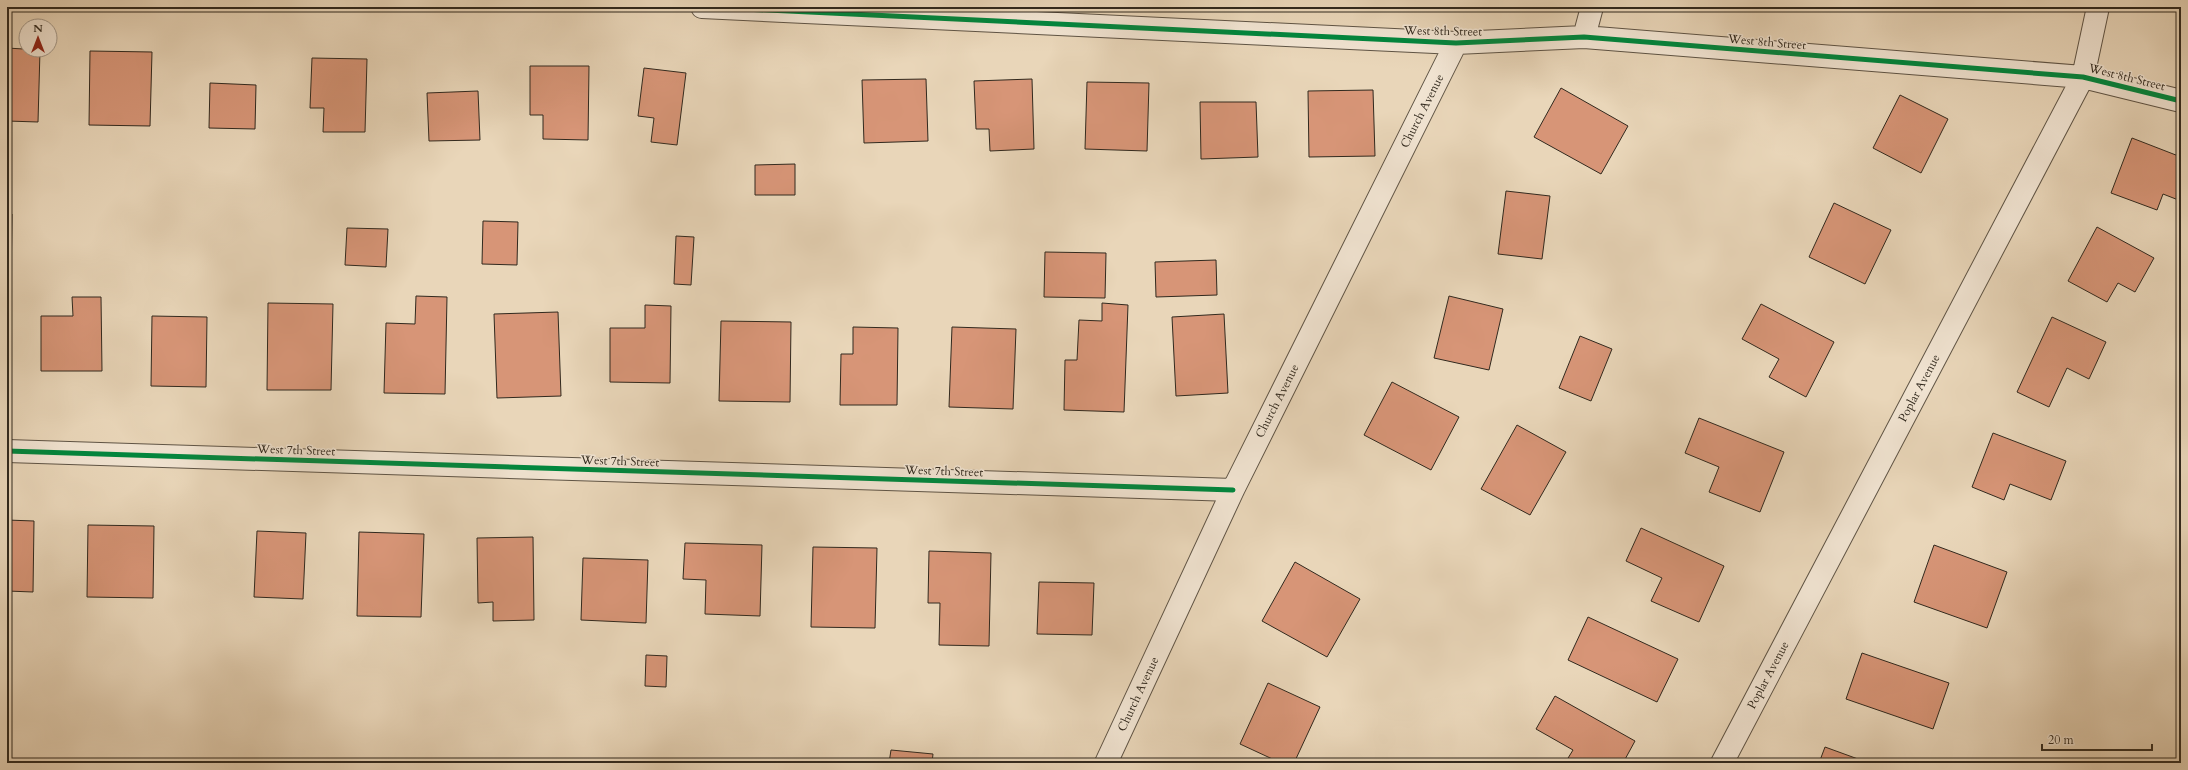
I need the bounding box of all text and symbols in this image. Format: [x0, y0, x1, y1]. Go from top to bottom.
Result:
north arrow [18, 18, 58, 58]
text: N [33, 21, 43, 36]
street label: West 8th Street [1403, 22, 1483, 40]
street label: West 8th Street [1726, 31, 1807, 53]
street label: West 8th Street [2086, 60, 2167, 94]
street label: Church Avenue [1397, 71, 1447, 151]
street label: Poplar Avenue [1894, 351, 1944, 425]
street label: Church Avenue [1252, 361, 1302, 441]
street label: West 7th Street [256, 441, 336, 459]
street label: West 7th Street [580, 452, 660, 470]
street label: West 7th Street [904, 462, 984, 480]
street label: Poplar Avenue [1743, 638, 1793, 712]
street label: Church Avenue [1114, 654, 1162, 734]
scale bar [2042, 726, 2152, 752]
text: 20 m [2048, 732, 2075, 748]

